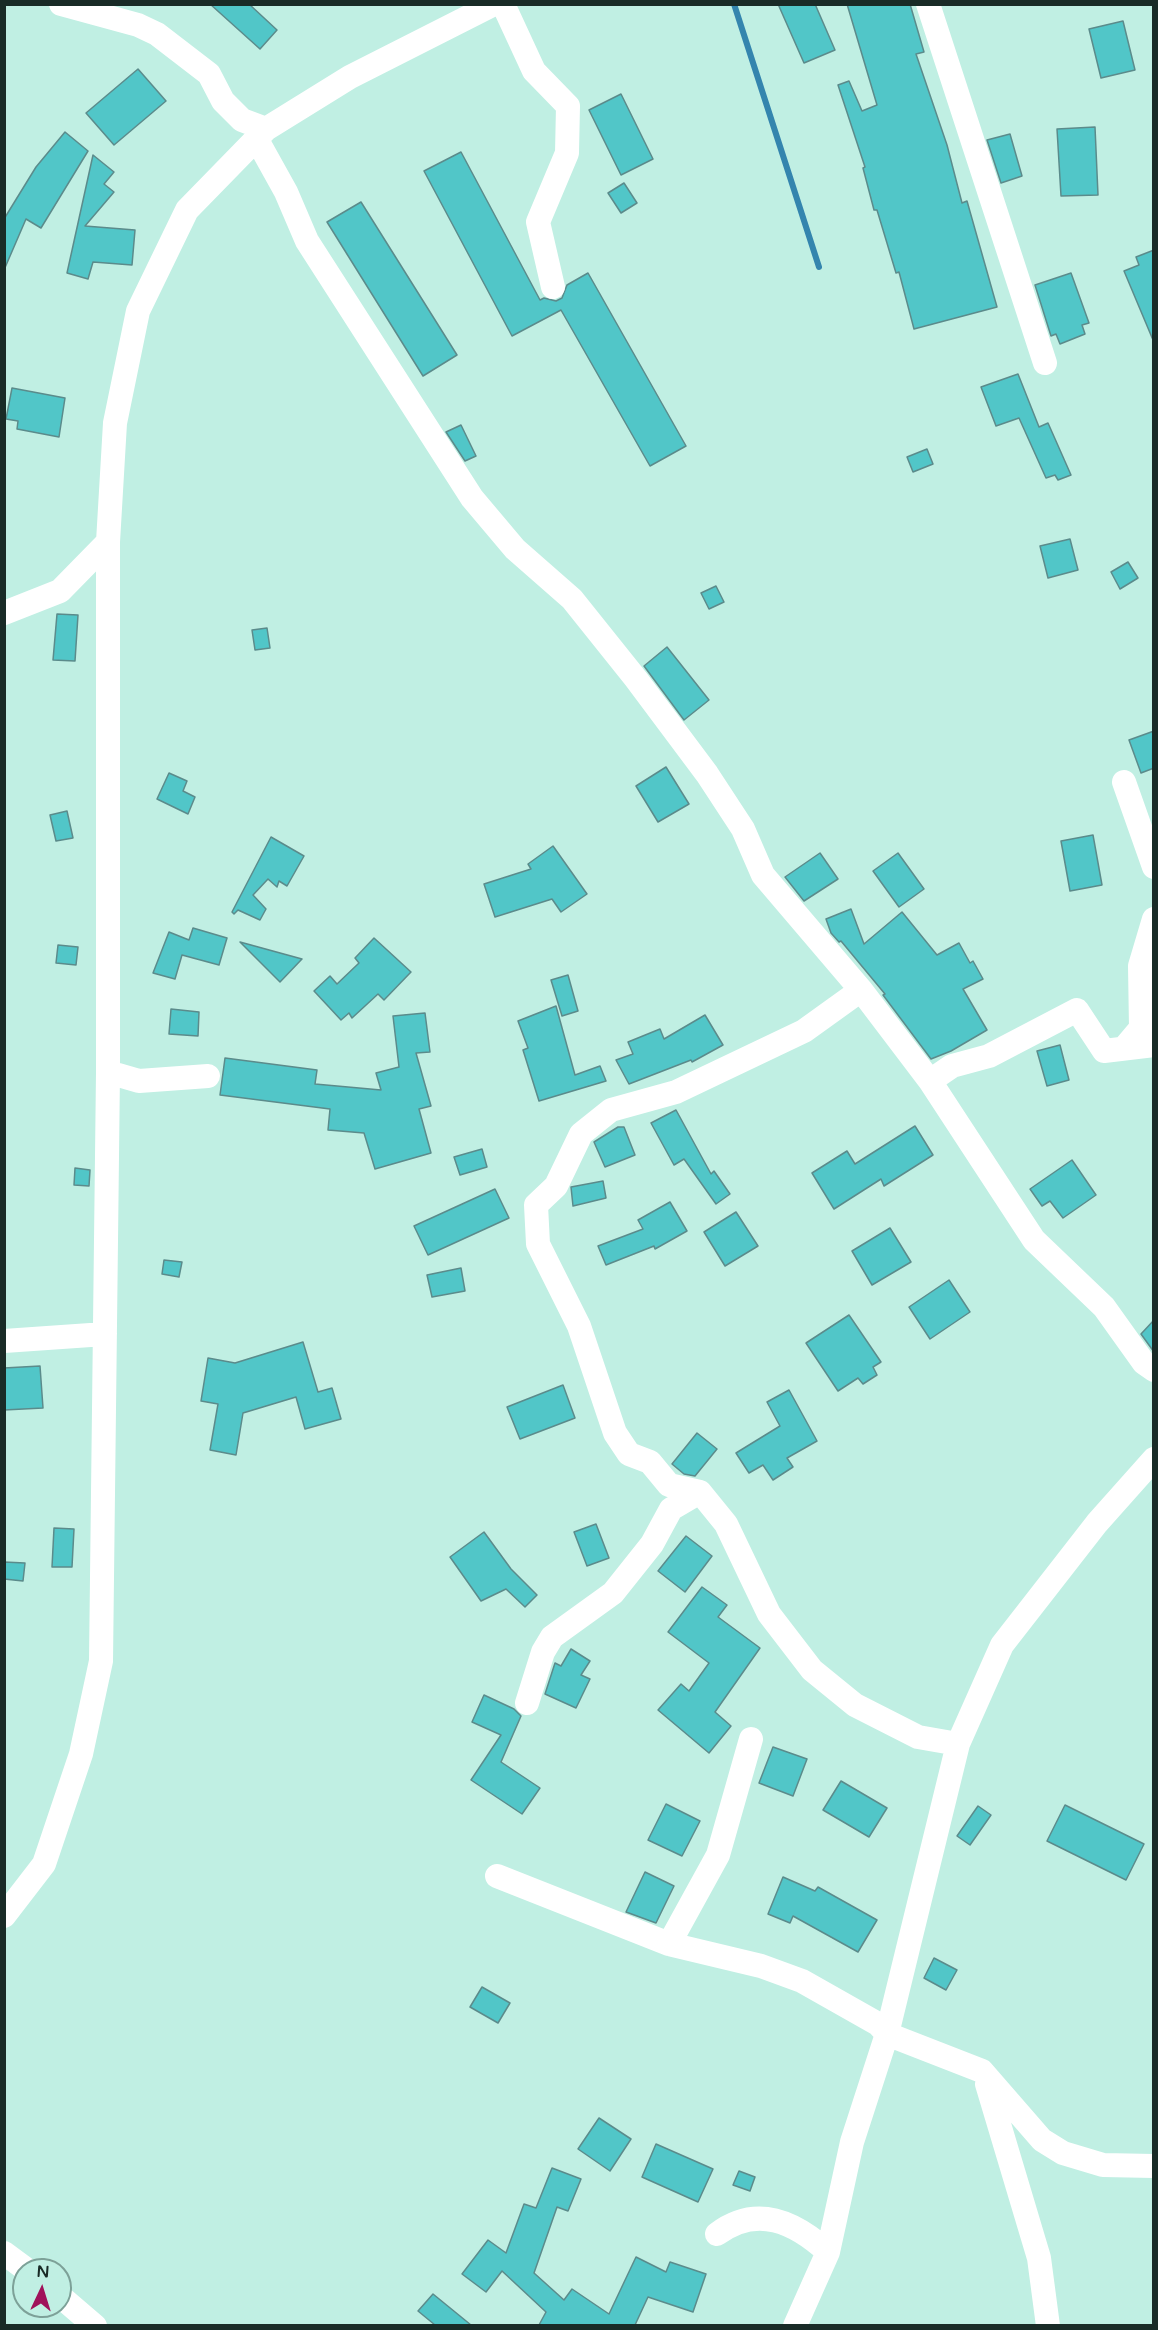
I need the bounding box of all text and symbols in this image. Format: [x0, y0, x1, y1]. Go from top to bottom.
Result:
north arrow [12, 2258, 72, 2318]
text: N [36, 2262, 50, 2282]

